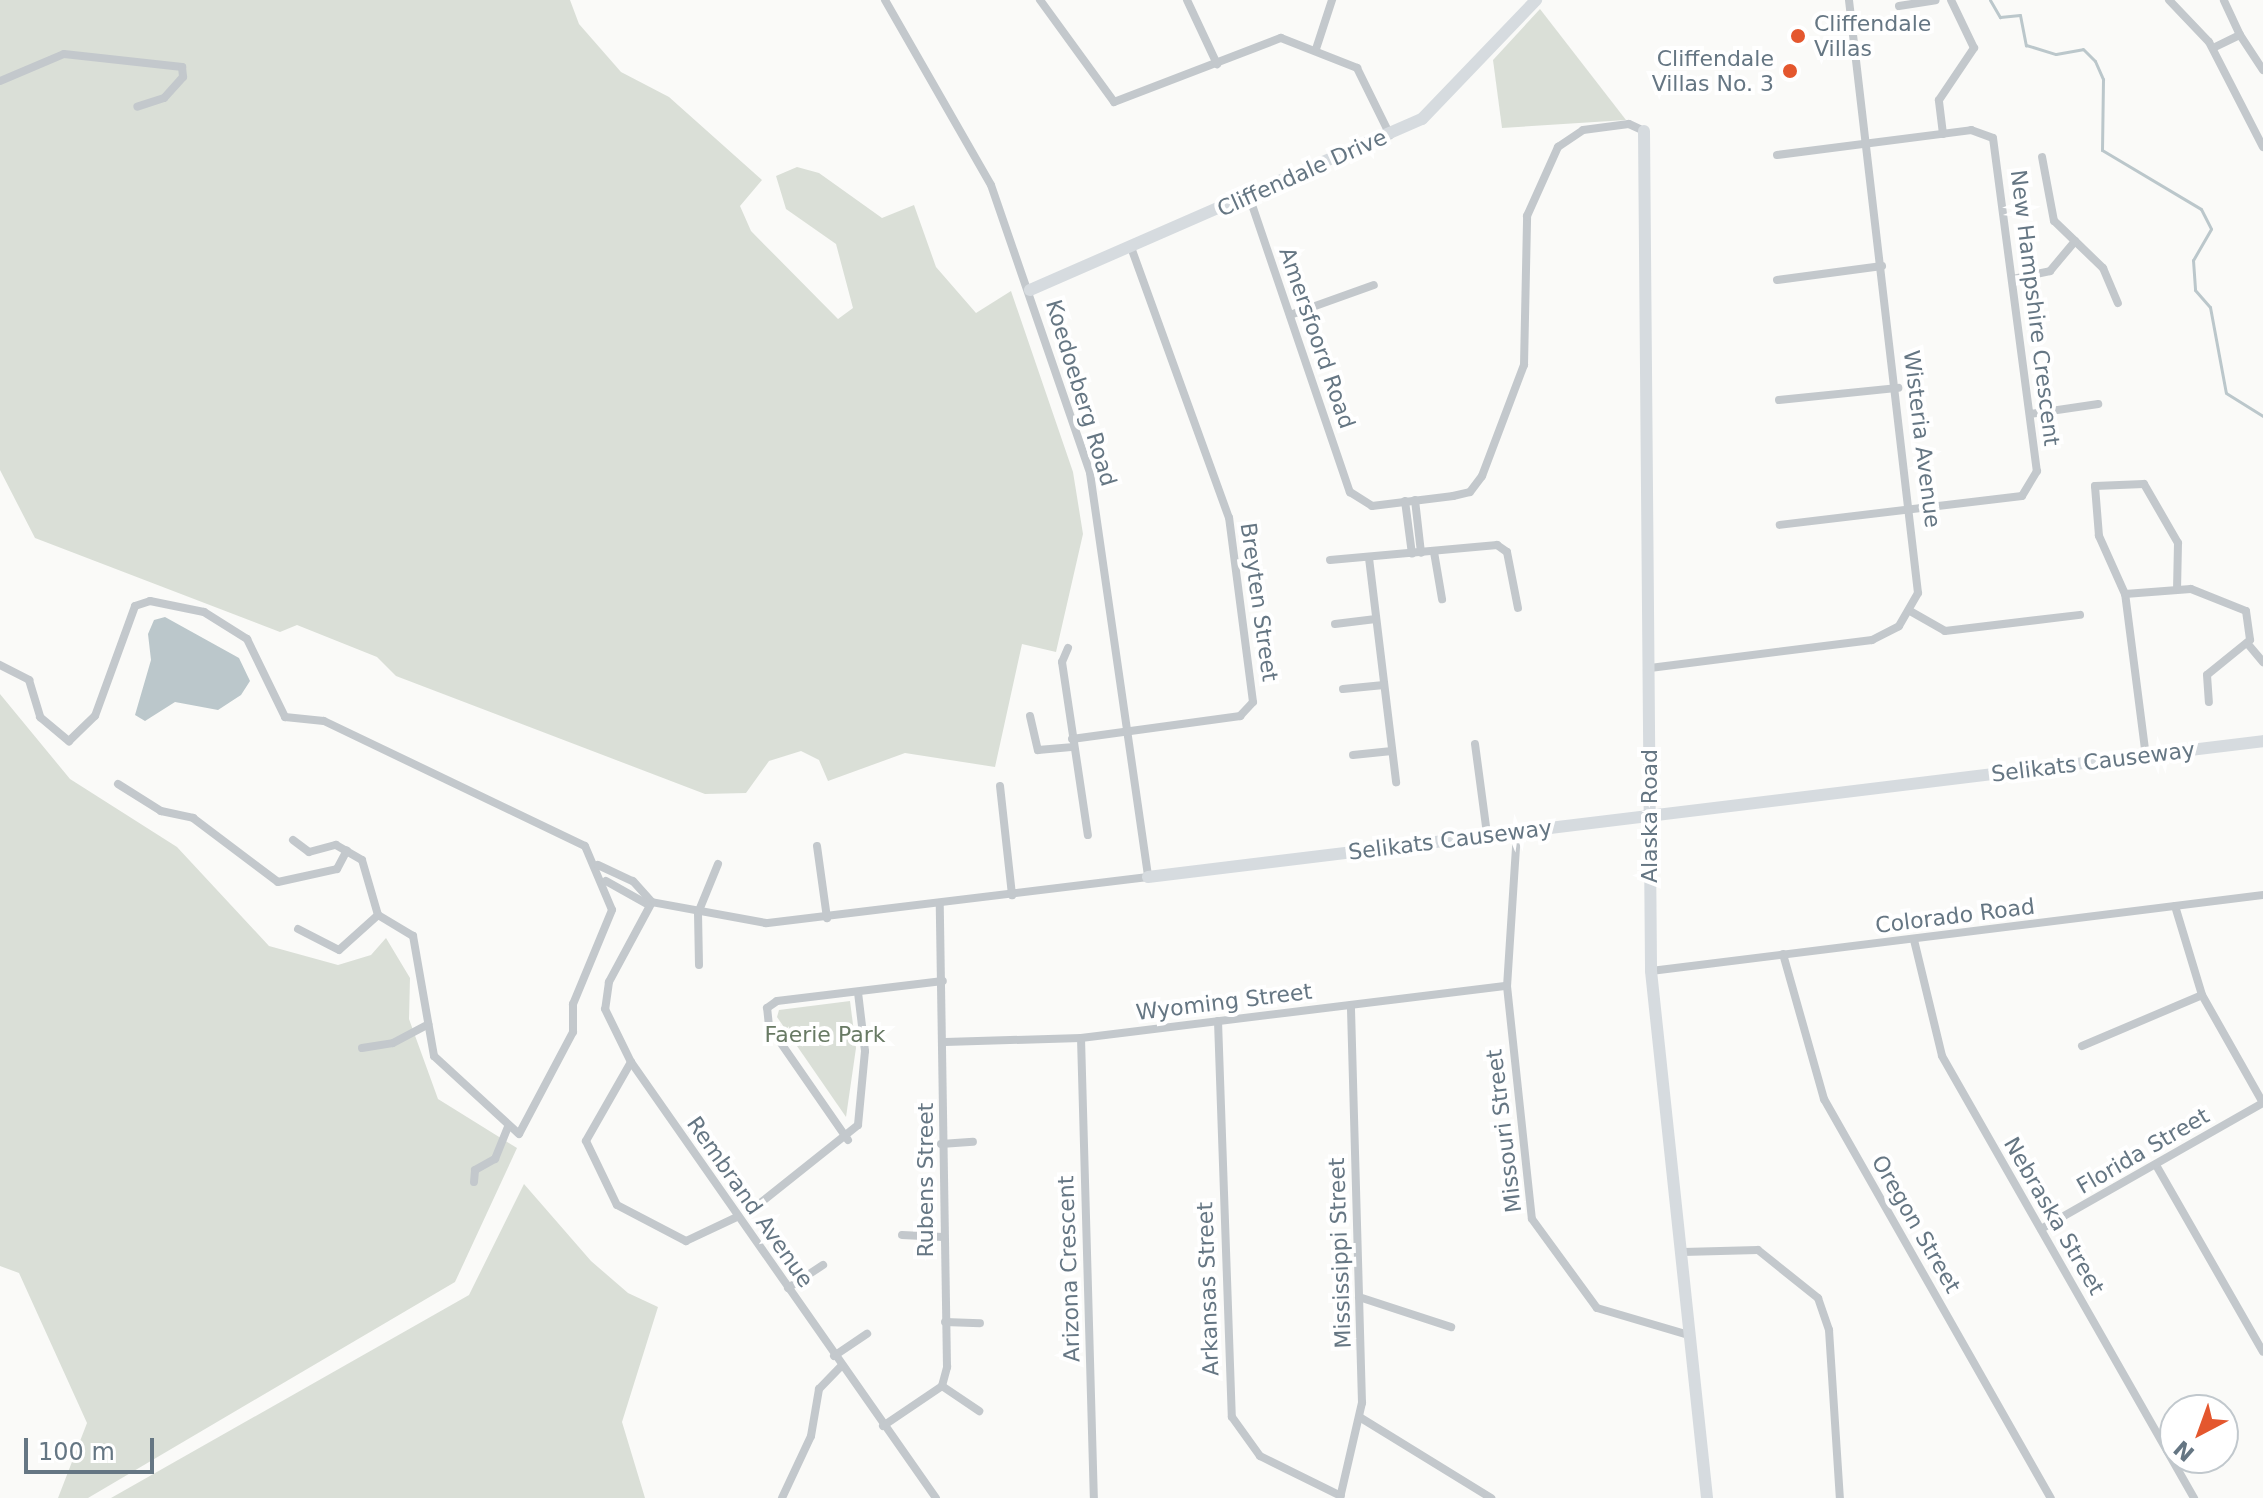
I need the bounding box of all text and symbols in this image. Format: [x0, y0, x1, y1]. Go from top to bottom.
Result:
place label: Cliffendale Villas [1814, 10, 1931, 62]
marker: Cliffendale Villas [1789, 27, 1807, 45]
place label: Cliffendale Villas No. 3 [1652, 45, 1774, 96]
marker: Cliffendale Villas No. 3 [1781, 62, 1799, 80]
street label: Cliffendale Drive [1213, 124, 1391, 222]
street label: New Hampshire Crescent [2005, 168, 2065, 448]
street label: Amersfoord Road [1274, 244, 1360, 432]
street label: Koedoeberg Road [1040, 297, 1122, 489]
street label: Wisteria Avenue [1898, 349, 1946, 529]
street label: Breyten Street [1235, 521, 1283, 683]
street label: Selikats Causeway [1990, 736, 2196, 788]
street label: Alaska Road [1637, 749, 1663, 883]
street label: Selikats Causeway [1347, 814, 1553, 866]
street label: Colorado Road [1874, 893, 2036, 939]
street label: Wyoming Street [1134, 978, 1314, 1026]
park label: Faerie Park [765, 1022, 885, 1048]
street label: Missouri Street [1481, 1048, 1527, 1214]
street label: Florida Street [2072, 1102, 2214, 1200]
street label: Rubens Street [913, 1103, 939, 1257]
street label: Rembrand Avenue [681, 1112, 819, 1292]
street label: Nebraska Street [1998, 1132, 2110, 1300]
street label: Oregon Street [1866, 1150, 1966, 1298]
street label: Mississippi Street [1323, 1157, 1357, 1349]
street label: Arizona Crescent [1053, 1175, 1085, 1363]
street label: Arkansas Street [1192, 1202, 1224, 1376]
north arrow [2159, 1394, 2239, 1474]
scale bar [28, 1422, 158, 1472]
text: N [2169, 1436, 2199, 1466]
text: 100 m [38, 1438, 115, 1466]

